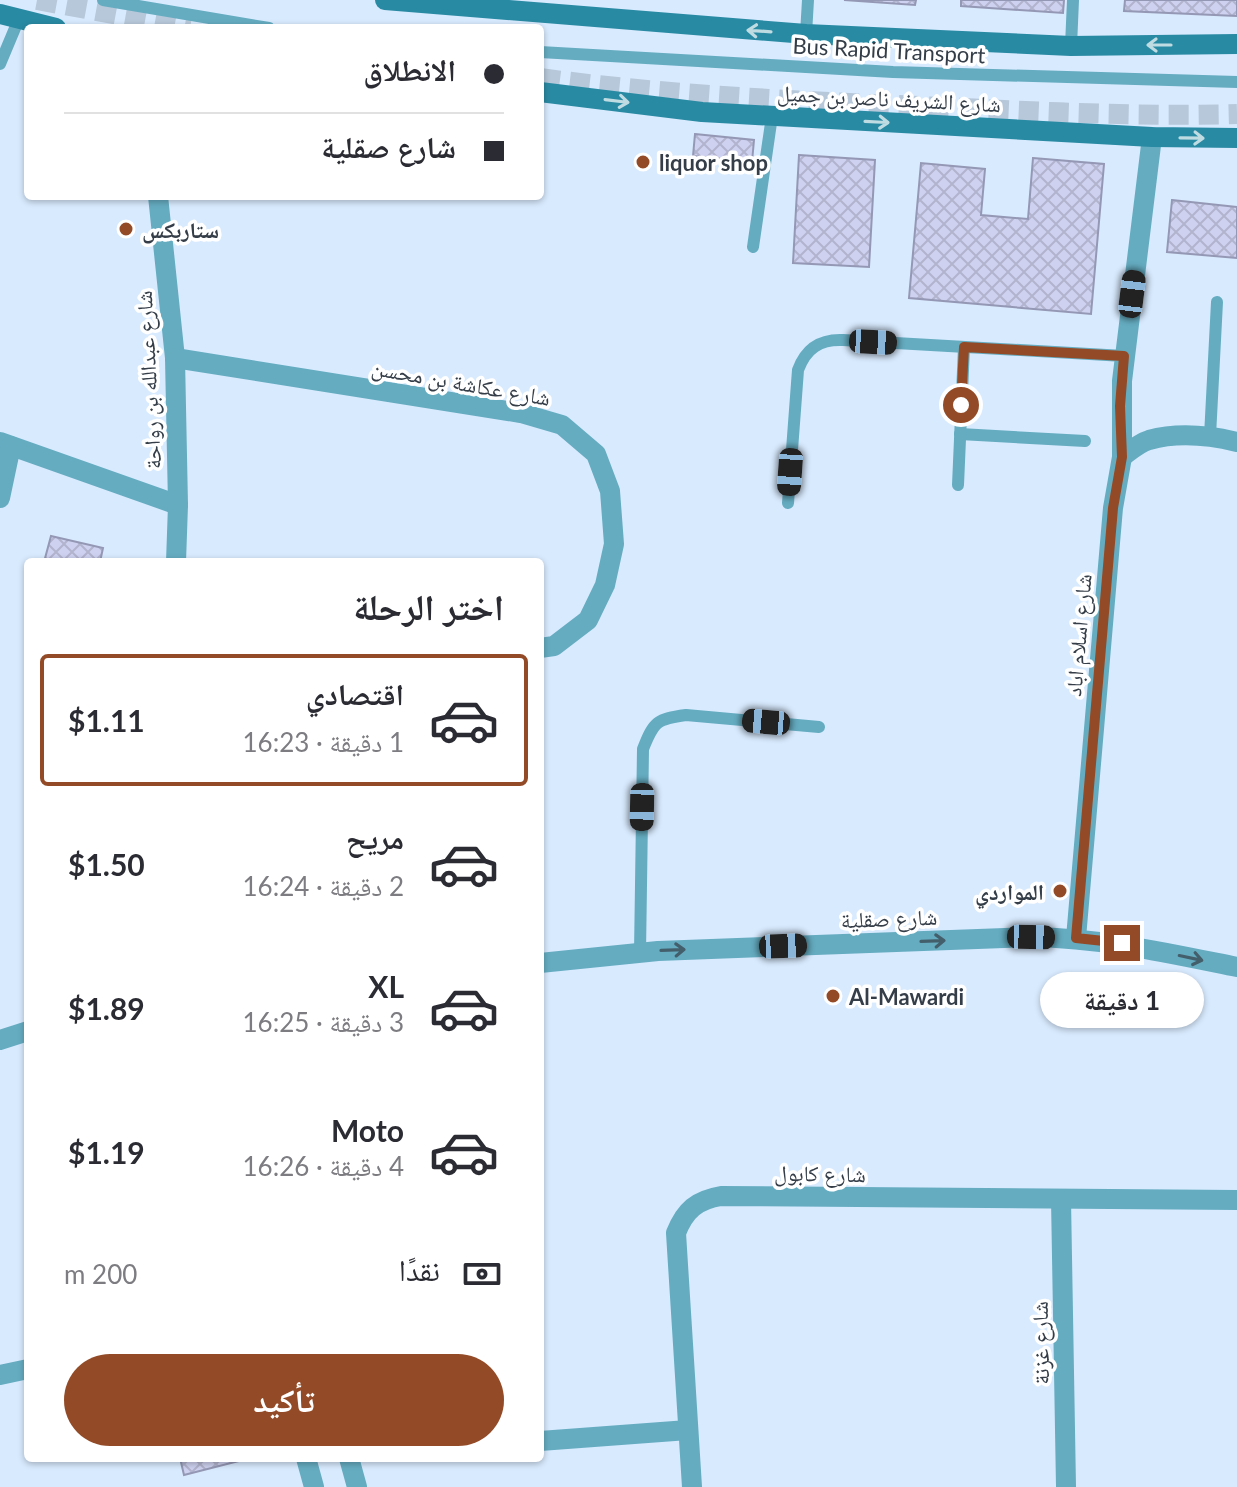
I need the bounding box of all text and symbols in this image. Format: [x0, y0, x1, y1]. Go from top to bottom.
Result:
one-way arrow [746, 23, 773, 38]
street label: Bus Rapid Transport [792, 31, 986, 69]
one-way arrow [1146, 37, 1173, 53]
text: الانطلاق [363, 51, 456, 87]
street label: شارع الشريف ناصر بن جميل [776, 79, 1002, 118]
one-way arrow [604, 94, 630, 109]
one-way arrow [863, 115, 890, 130]
text: شارع صقلية [321, 128, 456, 164]
one-way arrow [1178, 130, 1205, 145]
place label: liquor shop [659, 149, 768, 176]
marker: liquor shop [634, 153, 652, 171]
place label: ستاربكس [142, 216, 219, 244]
marker: ستاربكس [117, 220, 135, 238]
car [1117, 269, 1147, 319]
street label: شارع عبدالله بن رواحة [130, 290, 167, 470]
car [848, 329, 898, 355]
street label: شارع عكاشة بن محسن [369, 353, 552, 412]
route start [943, 387, 979, 423]
car [776, 447, 804, 497]
street label: شارع اسلام اباد [1059, 573, 1099, 698]
text: اختر الرحلة [353, 584, 504, 628]
text: اقتصادي [306, 675, 404, 711]
icon: car [428, 684, 500, 756]
text: $1.11 [68, 702, 145, 738]
car [741, 708, 791, 736]
text: 1 دقيقة · 16:23 [242, 726, 404, 758]
car [630, 783, 654, 831]
text: مريح [346, 819, 404, 855]
icon: car [428, 828, 500, 900]
text: $1.50 [68, 846, 145, 882]
text: 2 دقيقة · 16:24 [242, 870, 404, 902]
place label: المواردي [975, 878, 1044, 909]
marker: المواردي [1051, 882, 1069, 900]
street label: شارع صقلية [840, 903, 938, 934]
car [1007, 925, 1055, 949]
route end [1104, 925, 1140, 961]
car [759, 933, 807, 959]
one-way arrow [919, 933, 946, 948]
one-way arrow [659, 943, 686, 958]
one-way arrow [1178, 951, 1204, 966]
text: XL [368, 968, 404, 1004]
callout: 1 دقيقة [1040, 971, 1204, 1027]
icon: car [428, 972, 500, 1044]
place label: Al-Mawardi [848, 983, 964, 1010]
text: 1 دقيقة [1084, 984, 1160, 1016]
marker: Al-Mawardi [824, 987, 842, 1005]
text: $1.89 [68, 990, 145, 1026]
text: 3 دقيقة · 16:25 [242, 1006, 404, 1038]
text: Moto [331, 1112, 404, 1148]
icon: car [428, 1116, 500, 1188]
text: $1.19 [68, 1134, 145, 1170]
text: 4 دقيقة · 16:26 [242, 1150, 404, 1182]
street label: شارع كابول [774, 1159, 866, 1188]
text: نقدًا [399, 1251, 440, 1287]
icon: cash [460, 1252, 504, 1296]
text: 200 m [64, 1258, 137, 1290]
street label: شارع غزنة [1026, 1301, 1055, 1385]
button: تأكيد [64, 1354, 504, 1446]

